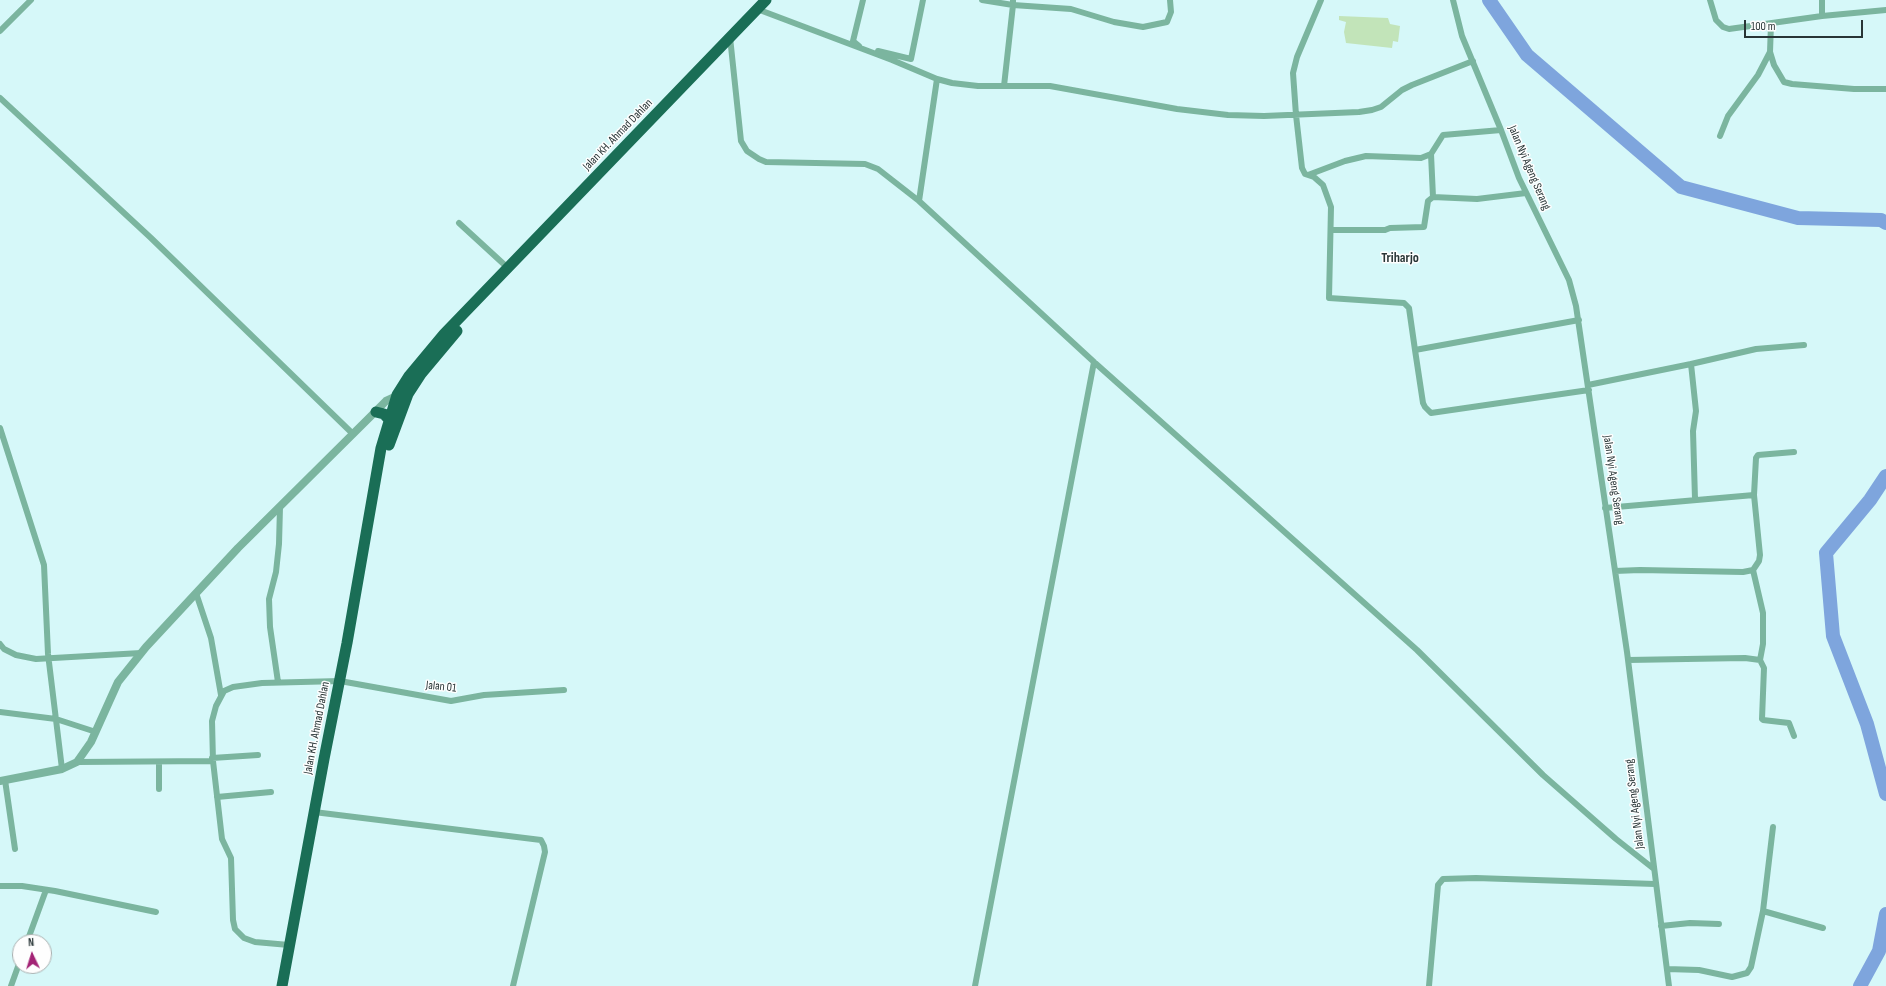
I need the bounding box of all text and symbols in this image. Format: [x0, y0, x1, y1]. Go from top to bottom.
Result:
scale bar [1746, 12, 1865, 38]
text: 100 m [1751, 19, 1776, 34]
street label: Jalan KH. Ahmad Dahlan [580, 96, 656, 174]
street label: Jalan Nyi Ageng Serang [1505, 124, 1553, 212]
district label: Triharjo [1381, 250, 1419, 266]
street label: Jalan Nyi Ageng Serang [1600, 434, 1626, 526]
street label: Jalan 01 [425, 678, 457, 696]
street label: Jalan KH. Ahmad Dahlan [301, 681, 333, 775]
street label: Jalan Nyi Ageng Serang [1622, 758, 1648, 850]
north arrow [12, 934, 52, 974]
text: N [28, 936, 35, 949]

